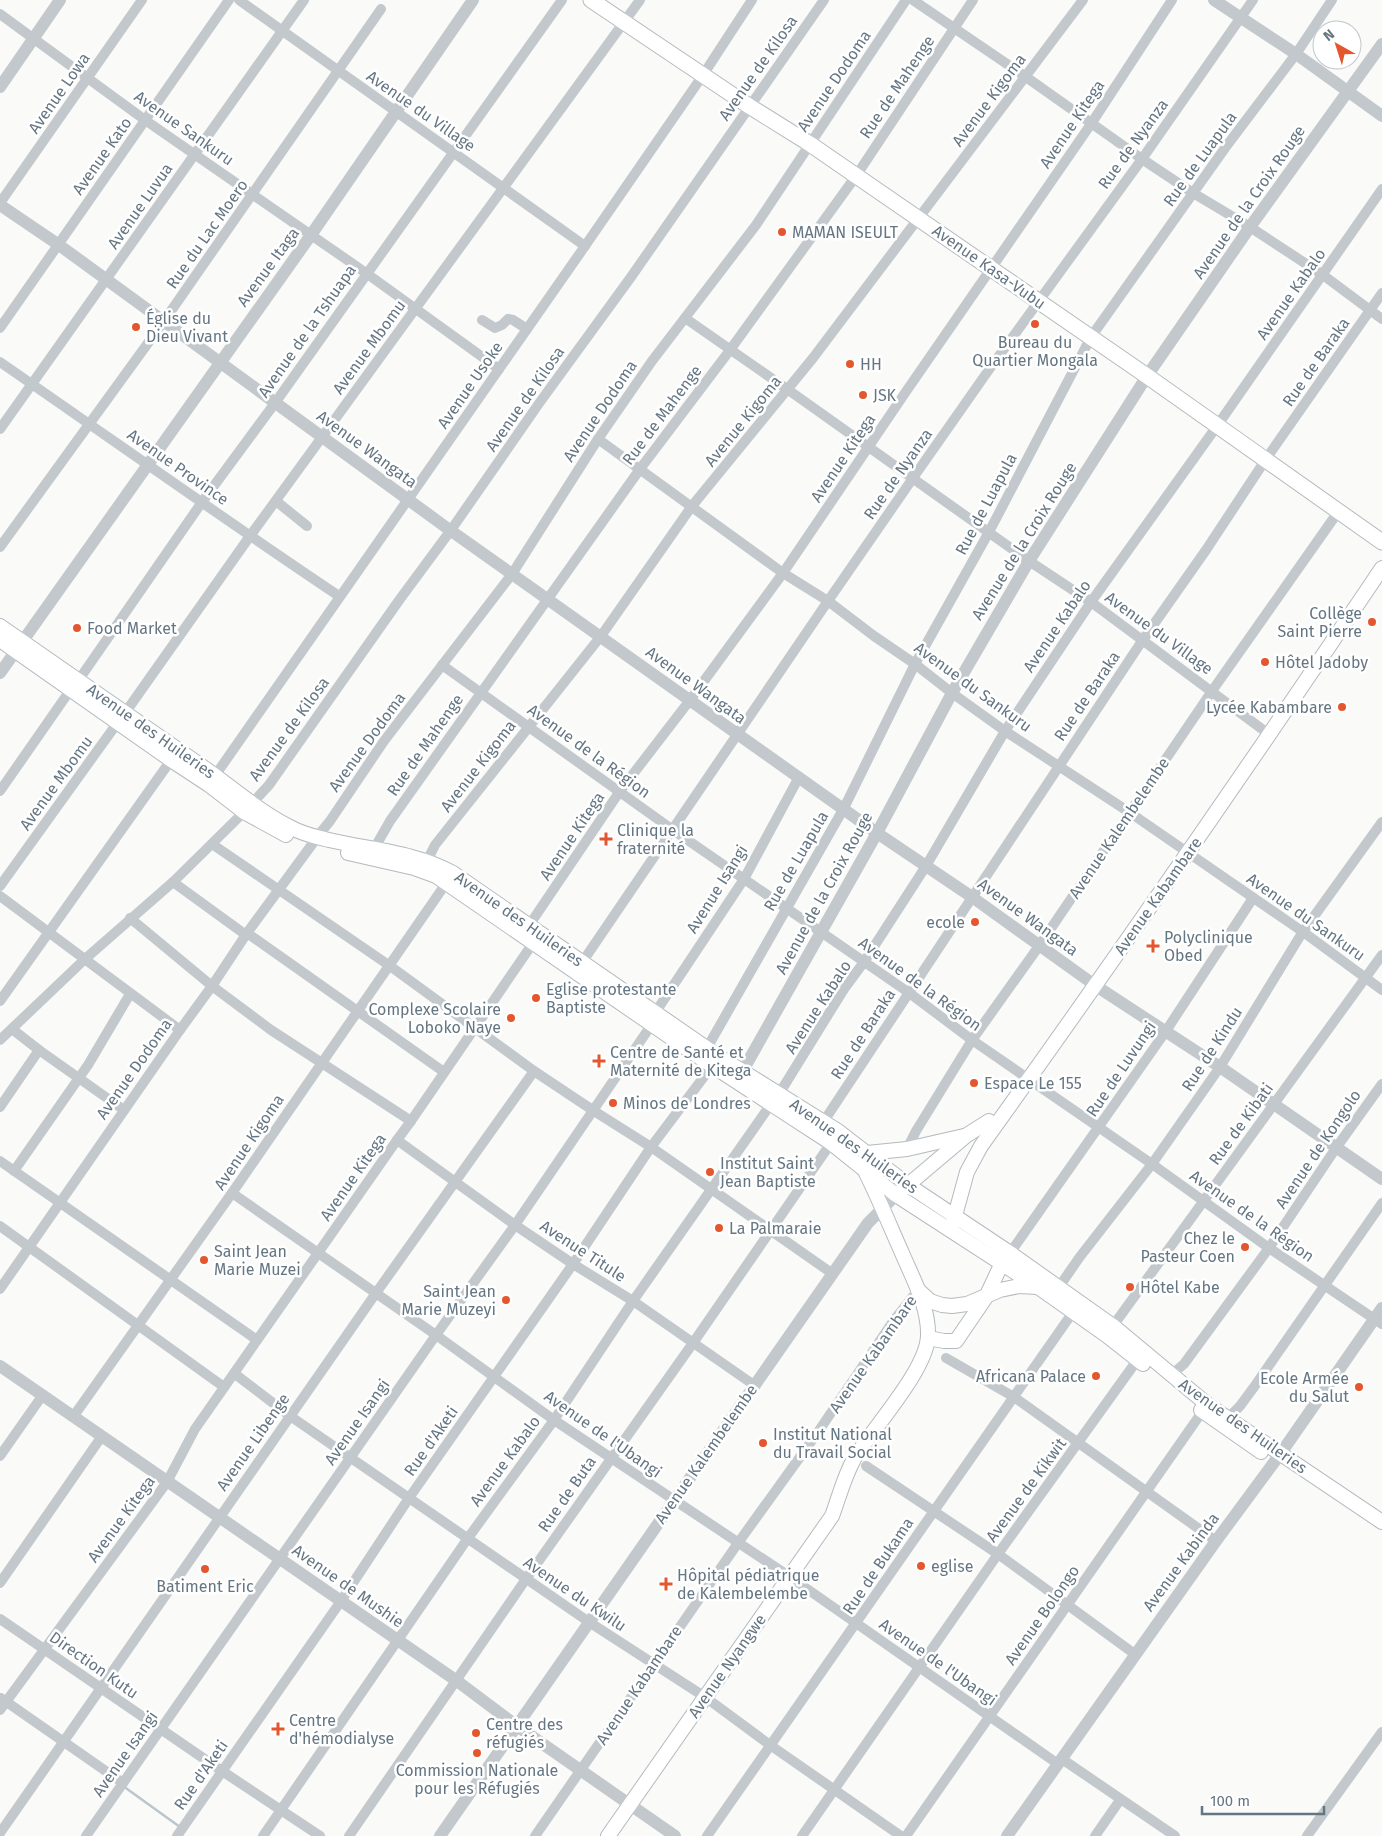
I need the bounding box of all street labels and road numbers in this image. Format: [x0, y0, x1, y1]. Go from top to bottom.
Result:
street label: Avenue de Kilosa [715, 12, 801, 124]
street label: Avenue Dodoma [793, 27, 875, 135]
street label: Rue de Mahenge [856, 32, 938, 142]
street label: Avenue Lowa [24, 49, 94, 137]
street label: Avenue Kigoma [948, 50, 1030, 150]
street label: Avenue du Village [363, 66, 479, 156]
street label: Avenue Kitega [1036, 76, 1108, 172]
street label: Avenue Sankuru [131, 87, 237, 169]
street label: Rue de Nyanza [1094, 95, 1172, 193]
street label: Rue de Luapula [1159, 108, 1241, 210]
street label: Avenue Kato [68, 114, 136, 198]
street label: Avenue de la Croix Rouge [1189, 122, 1309, 282]
street label: Avenue Luvua [103, 159, 177, 253]
street label: Rue du Lac Moero [162, 176, 252, 292]
street label: Avenue Kasa-Vubu [929, 221, 1049, 313]
street label: Avenue Itaga [233, 224, 303, 310]
street label: Avenue Kabalo [1252, 245, 1330, 343]
street label: Avenue de la Tshuapa [254, 261, 360, 401]
street label: Avenue Mbomu [328, 296, 410, 398]
street label: Rue de Baraka [1278, 314, 1354, 410]
street label: Avenue Usoke [433, 338, 507, 432]
street label: Avenue de Kilosa [482, 343, 568, 455]
street label: Avenue Dodoma [559, 357, 641, 465]
street label: Rue de Mahenge [618, 361, 706, 469]
street label: Avenue Kigoma [701, 372, 785, 470]
street label: Avenue Wangata [313, 406, 421, 492]
street label: Avenue Kitega [807, 410, 879, 506]
street label: Avenue Province [124, 425, 232, 509]
street label: Rue de Nyanza [860, 425, 936, 523]
street label: Rue de Luapula [951, 450, 1021, 558]
street label: Avenue de la Croix Rouge [968, 459, 1080, 623]
street label: Avenue Kabalo [1019, 576, 1095, 676]
street label: Avenue du Village [1101, 588, 1217, 678]
street label: Avenue du Sankuru [911, 638, 1035, 736]
street label: Avenue Wangata [642, 642, 750, 728]
street label: Rue de Baraka [1050, 648, 1124, 744]
street label: Avenue de Kilosa [245, 673, 333, 785]
street label: Avenue des Huileries [83, 680, 219, 782]
street label: Avenue Dodoma [325, 689, 409, 795]
street label: Rue de Mahenge [383, 690, 467, 800]
street label: Avenue de la Région [524, 700, 654, 802]
street label: Avenue Kigoma [436, 716, 520, 816]
street label: Avenue Mbomu [15, 732, 97, 834]
street label: Avenue Kalembelembe [1065, 754, 1173, 902]
street label: Avenue Kitega [536, 788, 608, 884]
street label: Rue de Luapula [760, 808, 832, 914]
street label: Avenue de la Croix Rouge [771, 809, 877, 977]
street label: Avenue Kabambare [1110, 833, 1206, 959]
street label: Avenue Isangi [682, 841, 752, 937]
street label: Avenue des Huileries [451, 868, 587, 970]
street label: Avenue du Sankuru [1243, 869, 1369, 965]
street label: Avenue Wangata [974, 874, 1082, 960]
street label: Avenue de la Région [855, 933, 985, 1035]
street label: Avenue Kabalo [781, 957, 855, 1057]
street label: Rue de Baraka [827, 985, 899, 1083]
street label: Rue de Kindu [1178, 1003, 1246, 1095]
street label: Avenue Dodoma [92, 1015, 176, 1123]
street label: Rue de Luvungi [1082, 1018, 1160, 1120]
street label: Rue de Kibati [1205, 1079, 1277, 1169]
street label: Avenue de Kongolo [1271, 1086, 1365, 1212]
street label: Avenue Kigoma [210, 1091, 288, 1193]
street label: Avenue des Huileries [786, 1095, 922, 1197]
street label: Avenue Kitega [316, 1130, 390, 1224]
street label: Avenue de la Région [1186, 1166, 1318, 1266]
street label: Avenue Titule [537, 1216, 629, 1286]
street label: Avenue Kabambare [825, 1291, 921, 1417]
street label: Avenue Isangi [320, 1375, 394, 1469]
street label: Avenue des Huileries [1175, 1375, 1311, 1477]
street label: Avenue Kalembelembe [651, 1381, 761, 1527]
street label: Avenue de l'Ubangi [541, 1386, 665, 1482]
street label: Avenue Libenge [212, 1390, 294, 1494]
street label: Rue d'Aketi [400, 1402, 462, 1480]
street label: Avenue Kabalo [466, 1412, 544, 1510]
street label: Avenue de Kikwit [982, 1434, 1070, 1546]
street label: Rue de Buta [534, 1453, 600, 1535]
street label: Avenue Kitega [83, 1472, 159, 1566]
street label: Avenue Kabinda [1139, 1509, 1223, 1615]
street label: Rue de Bukama [839, 1514, 917, 1618]
street label: Avenue de Mushie [289, 1540, 407, 1632]
street label: Avenue du Kwilu [520, 1553, 630, 1635]
street label: Avenue Bolongo [1001, 1562, 1083, 1668]
street label: Avenue Nyangwe [684, 1610, 770, 1722]
street label: Avenue de l'Ubangi [876, 1614, 1000, 1710]
street label: Avenue Kabambare [592, 1622, 686, 1748]
street label: Direction Kutu [46, 1627, 142, 1703]
street label: Avenue Isangi [88, 1707, 162, 1801]
street label: Rue d'Aketi [170, 1736, 232, 1814]

